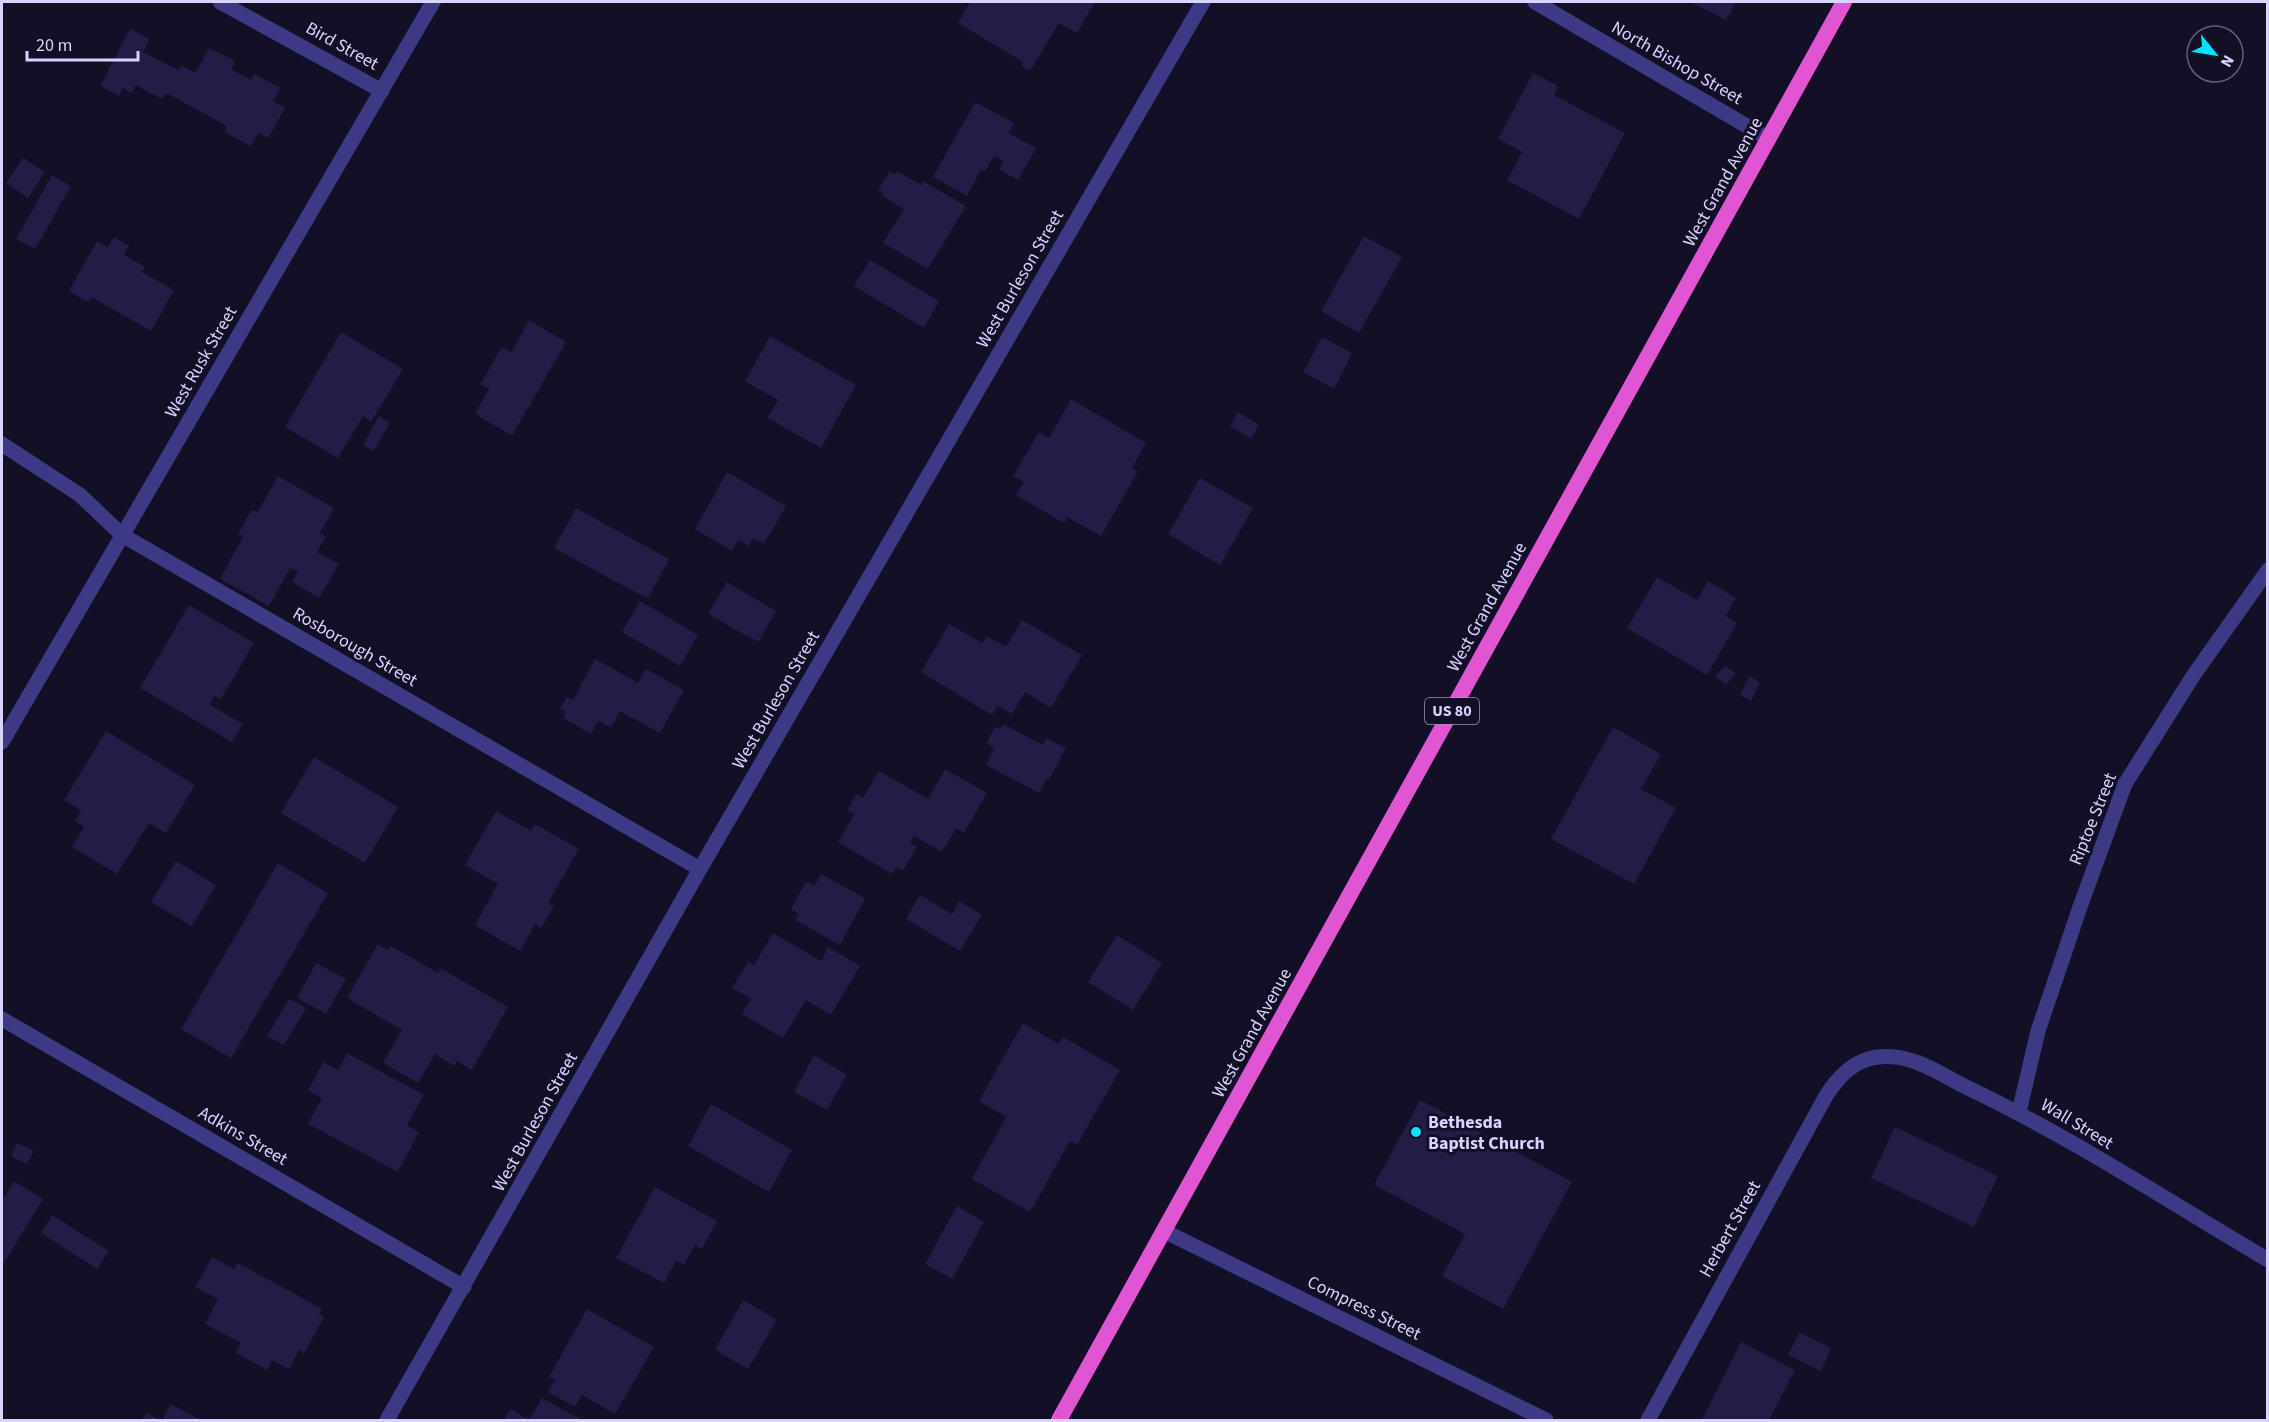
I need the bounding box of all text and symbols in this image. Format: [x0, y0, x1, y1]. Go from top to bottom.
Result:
street label: North Bishop Street [1607, 15, 1747, 111]
street label: Bird Street [301, 16, 383, 76]
scale bar [27, 24, 138, 62]
north arrow [2185, 24, 2245, 84]
text: 20 m [36, 33, 72, 58]
text: N [2215, 51, 2239, 71]
street label: West Grand Avenue [1677, 113, 1769, 251]
street label: West Burleson Street [970, 205, 1070, 353]
street label: West Rusk Street [159, 302, 243, 422]
street label: West Grand Avenue [1441, 538, 1533, 676]
street label: Rosborough Street [288, 601, 422, 693]
street label: West Burleson Street [726, 626, 826, 774]
road number: US 80 [1425, 698, 1479, 724]
street label: Riptoe Street [2063, 769, 2123, 869]
street label: West Grand Avenue [1206, 964, 1298, 1102]
street label: West Burleson Street [486, 1048, 584, 1196]
street label: Wall Street [2036, 1092, 2118, 1156]
street label: Adkins Street [194, 1100, 292, 1172]
place label: Bethesda Baptist Church [1428, 1110, 1545, 1156]
marker: Bethesda Baptist Church [1409, 1125, 1423, 1139]
street label: Herbert Street [1693, 1176, 1767, 1282]
street label: Compress Street [1303, 1270, 1425, 1346]

